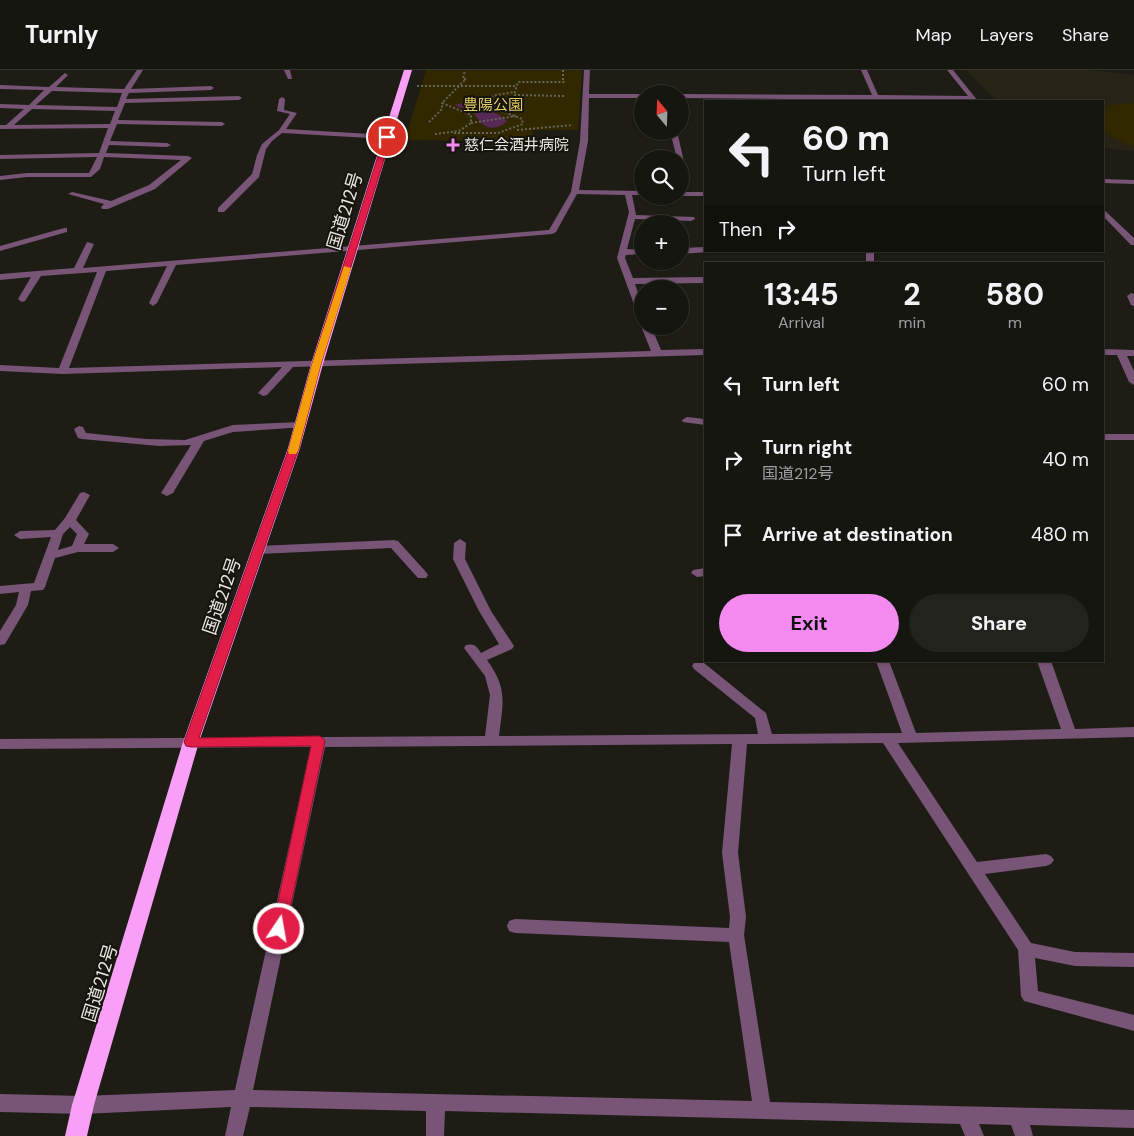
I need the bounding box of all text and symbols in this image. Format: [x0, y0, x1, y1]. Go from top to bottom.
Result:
text: Turnly [25, 19, 98, 50]
text: Map [916, 23, 952, 47]
text: Layers [980, 23, 1034, 47]
text: Share [1062, 23, 1109, 47]
north arrow [634, 85, 689, 140]
map controls [634, 85, 689, 335]
park label: 豊陽公園 [463, 95, 523, 115]
text: 60 m [802, 115, 890, 161]
pin [366, 116, 408, 158]
icon: left [719, 120, 784, 185]
icon: arrive [373, 123, 401, 151]
place label: 慈仁会酒井病院 [464, 135, 569, 155]
marker: 慈仁会酒井病院 [446, 138, 460, 152]
button: search [634, 150, 689, 205]
text: Turn left [802, 159, 886, 188]
street label: 国道212号 [322, 169, 368, 253]
button: + [634, 215, 689, 270]
icon: right [772, 215, 800, 243]
text: Then [719, 217, 762, 242]
text: 13:45 [764, 275, 839, 314]
text: 2 [903, 275, 921, 314]
text: 580 [985, 275, 1044, 314]
button: − [634, 280, 689, 335]
text: Arrival [778, 312, 824, 333]
text: min [898, 312, 926, 333]
text: m [1008, 312, 1022, 333]
icon: left [719, 371, 747, 399]
text: Turn left [762, 372, 840, 397]
text: 60 m [1042, 372, 1089, 397]
text: Turn right [762, 435, 852, 460]
icon: right [719, 446, 747, 474]
text: 40 m [1042, 447, 1089, 472]
text: 国道212号 [762, 463, 833, 484]
icon: arrive [719, 521, 747, 549]
text: Arrive at destination [762, 522, 953, 547]
text: 480 m [1031, 522, 1089, 547]
street label: 国道212号 [198, 554, 246, 638]
button: Exit [719, 594, 899, 652]
button: Share [909, 594, 1089, 652]
position arrow [252, 902, 304, 954]
street label: 国道212号 [77, 941, 123, 1025]

